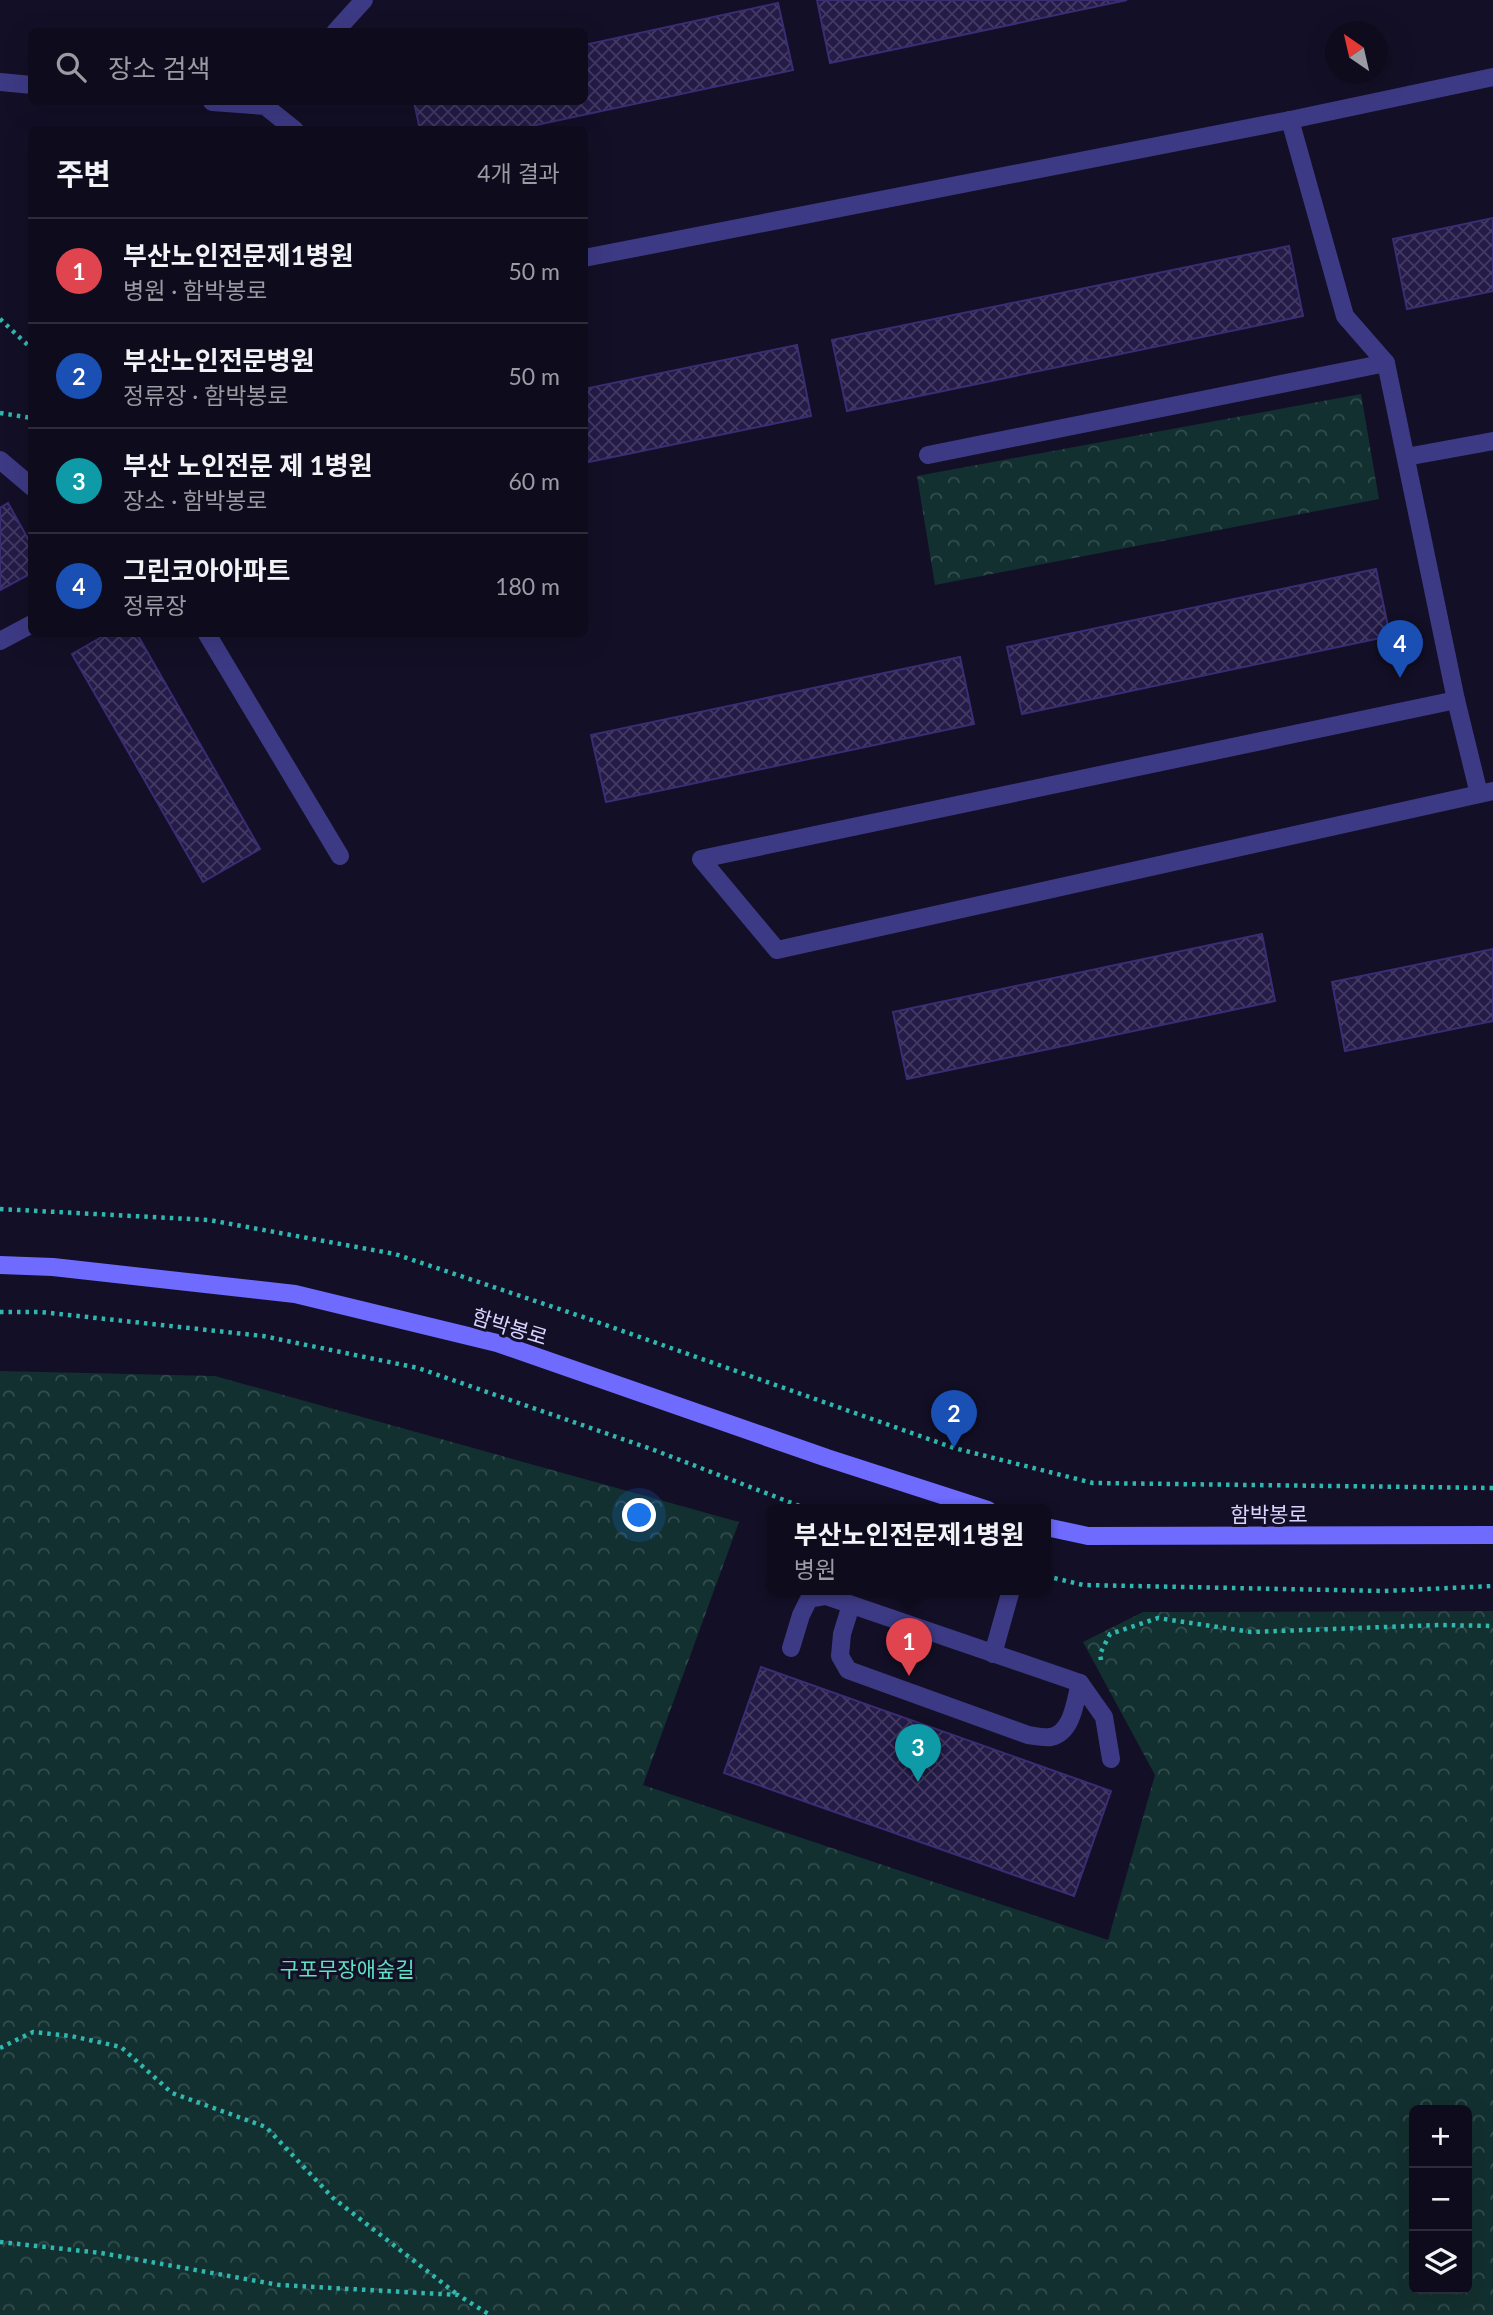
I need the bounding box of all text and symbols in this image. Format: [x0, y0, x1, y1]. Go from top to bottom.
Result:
north arrow [1325, 21, 1388, 84]
search box [28, 28, 588, 105]
icon: search [52, 48, 90, 86]
text: 장소 검색 [108, 52, 210, 84]
text: 주변 [56, 155, 111, 191]
text: 4개 결과 [477, 159, 560, 187]
text: 부산노인전문제1병원 [123, 239, 353, 271]
text: 1 [72, 257, 86, 285]
text: 50 m [509, 257, 560, 285]
text: 병원 · 함박봉로 [123, 276, 268, 304]
text: 부산노인전문병원 [123, 344, 314, 376]
text: 2 [72, 362, 86, 390]
text: 50 m [509, 362, 560, 390]
text: 정류장 · 함박봉로 [123, 381, 289, 409]
text: 부산 노인전문 제 1병원 [123, 449, 372, 481]
text: 3 [72, 467, 86, 495]
text: 60 m [509, 467, 560, 495]
text: 장소 · 함박봉로 [123, 486, 268, 514]
text: 그린코아아파트 [123, 554, 290, 586]
text: 4 [72, 572, 86, 600]
text: 180 m [495, 572, 560, 600]
text: 정류장 [123, 591, 186, 619]
pin: 4 [1377, 620, 1423, 678]
street label: 함박봉로 [469, 1303, 551, 1349]
pin: 2 [931, 1390, 977, 1448]
your location [622, 1498, 656, 1532]
street label: 함박봉로 [1230, 1501, 1308, 1526]
popup [767, 1504, 1051, 1595]
text: 부산노인전문제1병원 [794, 1518, 1024, 1550]
text: 병원 [794, 1555, 836, 1583]
pin: 1 [886, 1618, 932, 1676]
pin: 3 [895, 1724, 941, 1782]
park label: 구포무장애숲길 [279, 1956, 415, 1981]
map controls [1409, 2105, 1472, 2294]
button: + [1409, 2105, 1472, 2168]
button: − [1409, 2168, 1472, 2231]
button: layers [1409, 2231, 1472, 2294]

